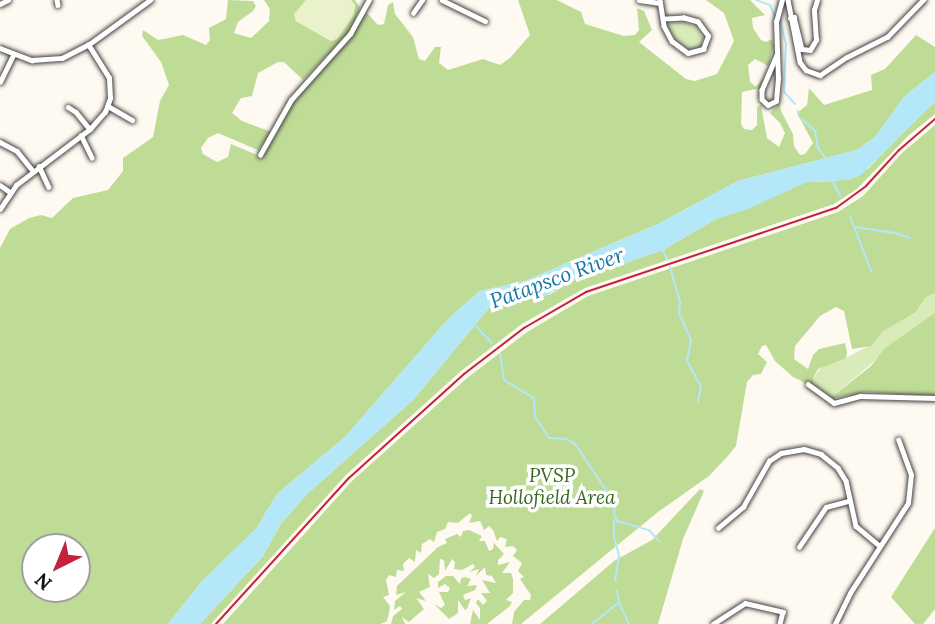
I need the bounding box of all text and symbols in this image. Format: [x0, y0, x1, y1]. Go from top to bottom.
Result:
water label: Patapsco River [487, 242, 627, 314]
park label: PVSP Hollofield Area [489, 465, 615, 509]
north arrow [21, 533, 91, 603]
text: N [29, 568, 57, 596]

